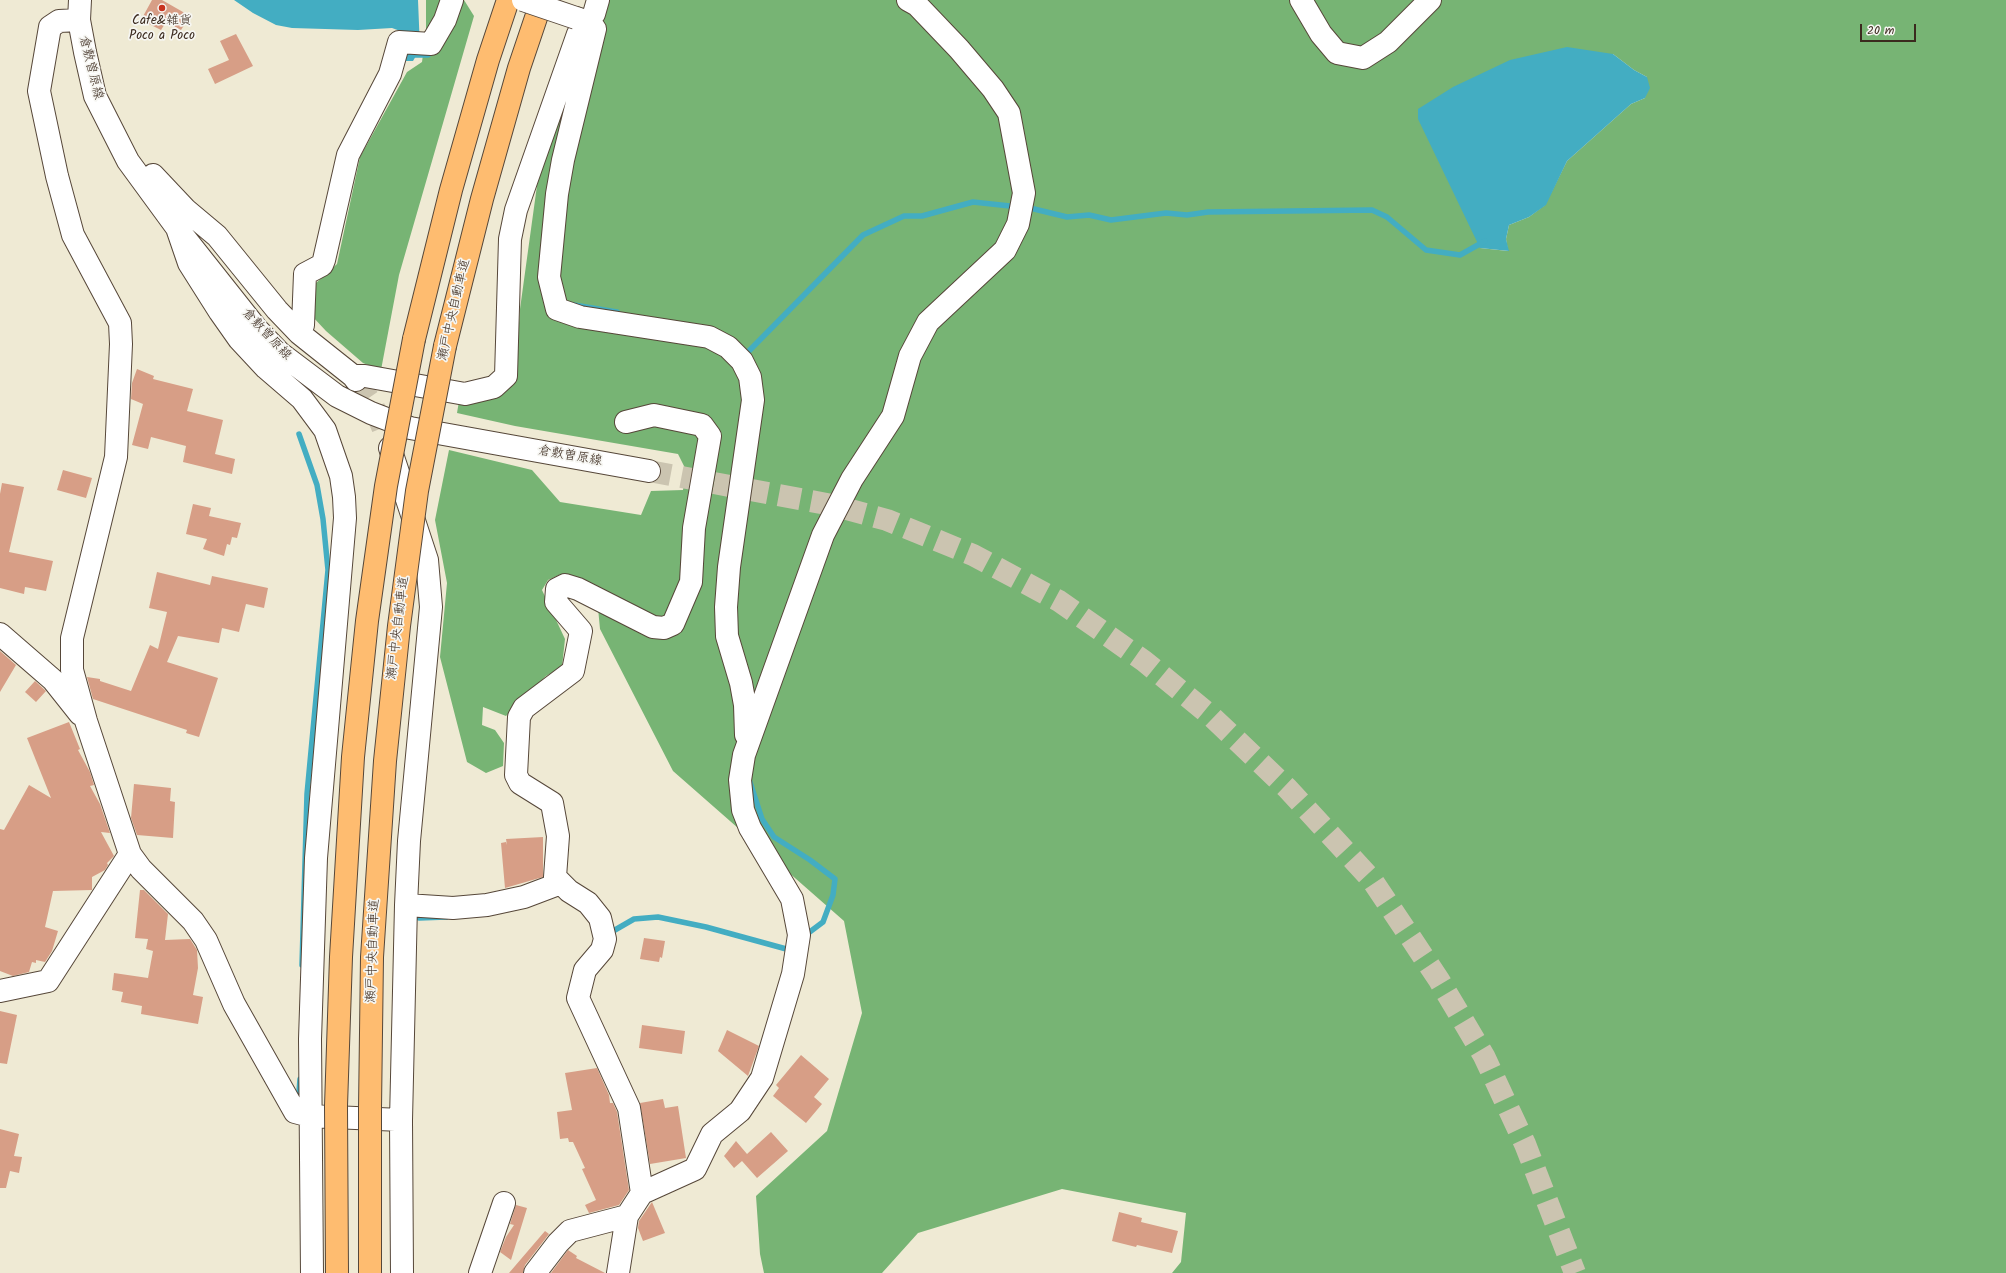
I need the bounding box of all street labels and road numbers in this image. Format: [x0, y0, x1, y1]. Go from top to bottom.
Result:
street label: 倉敷曽原線 [75, 35, 105, 101]
street label: 瀬戸中央自動車道 [436, 258, 474, 362]
street label: 倉敷曽原線 [238, 306, 294, 364]
street label: 倉敷曽原線 [537, 444, 603, 470]
street label: 瀬戸中央自動車道 [385, 575, 413, 681]
street label: 瀬戸中央自動車道 [364, 899, 384, 1003]

